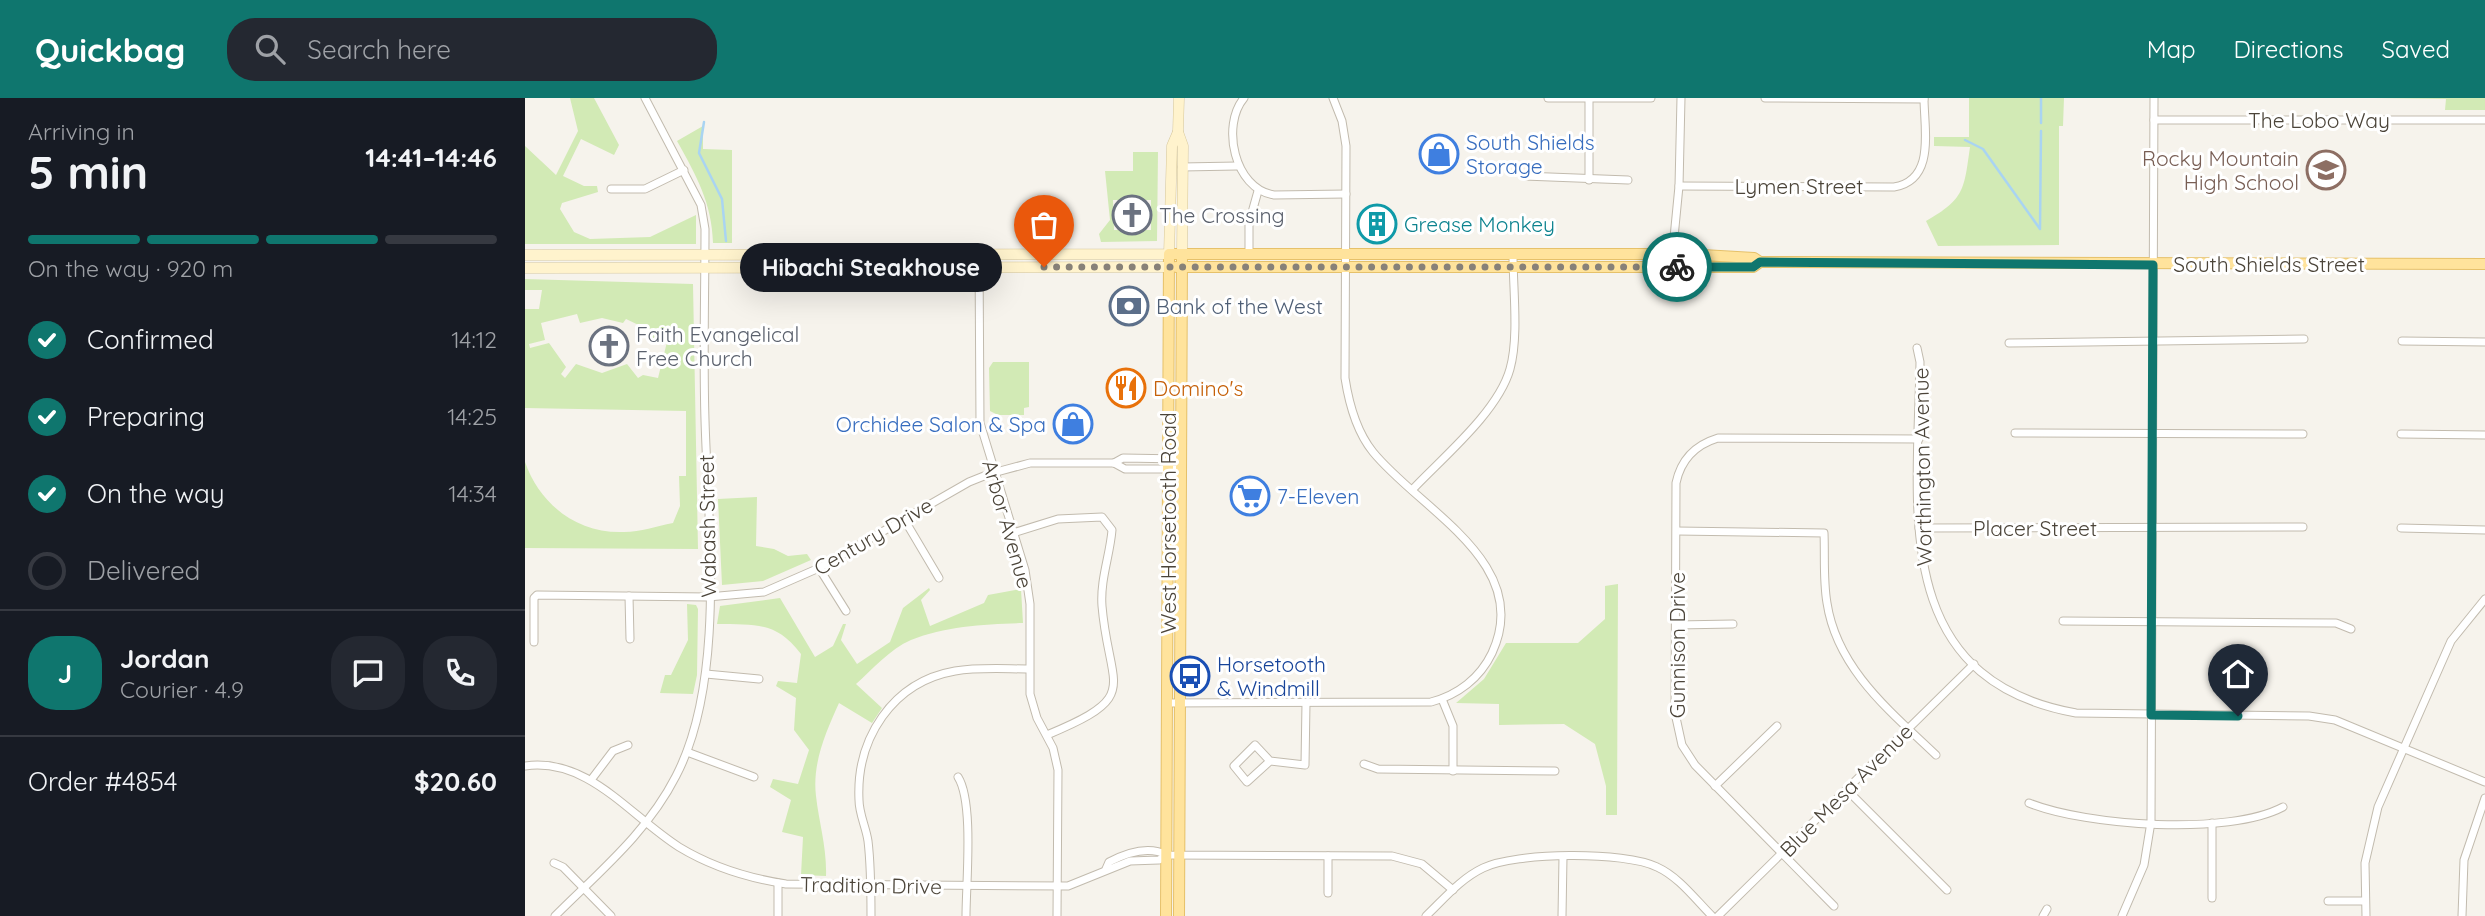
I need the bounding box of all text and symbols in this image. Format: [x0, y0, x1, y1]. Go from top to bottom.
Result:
search box [227, 18, 717, 81]
text: Quickbag [35, 29, 185, 70]
icon: search [251, 30, 289, 68]
text: Search here [307, 33, 451, 66]
text: Map [2147, 34, 2196, 64]
text: Directions [2234, 34, 2344, 64]
text: Saved [2382, 34, 2450, 64]
street label: The Lobo Way [2248, 107, 2390, 133]
text: Arriving in [28, 117, 135, 146]
place label: South Shields Storage [1466, 129, 1595, 179]
shop icon: South Shields Storage [1418, 133, 1460, 175]
text: 14:41–14:46 [365, 141, 497, 174]
text: 5 min [28, 143, 148, 201]
place label: Rocky Mountain High School [2142, 145, 2299, 195]
school or university icon: Rocky Mountain High School [2305, 149, 2347, 191]
street label: Lymen Street [1735, 173, 1863, 199]
church icon: The Crossing [1111, 194, 1153, 236]
pin [1014, 195, 1074, 267]
place label: The Crossing [1159, 202, 1285, 228]
building icon: Grease Monkey [1356, 203, 1398, 245]
icon: bag [1025, 206, 1063, 244]
place label: Grease Monkey [1404, 211, 1555, 237]
courier [1642, 232, 1712, 302]
callout: Hibachi Steakhouse [739, 242, 1002, 292]
icon: bike [1658, 248, 1696, 286]
street label: South Shields Street [2173, 251, 2365, 277]
text: Hibachi Steakhouse [762, 253, 980, 282]
text: On the way · 920 m [28, 254, 233, 283]
bank icon: Bank of the West [1108, 285, 1150, 327]
place label: Bank of the West [1156, 293, 1323, 319]
icon: check [28, 321, 66, 359]
place label: Faith Evangelical Free Church [636, 321, 799, 371]
text: Confirmed [87, 323, 214, 356]
text: 14:12 [451, 325, 497, 354]
church icon: Faith Evangelical Free Church [588, 325, 630, 367]
restaurant icon: Domino's [1105, 367, 1147, 409]
street label: Worthington Avenue [1907, 367, 1937, 567]
place label: Domino's [1153, 375, 1243, 401]
icon: check [28, 398, 66, 436]
text: Preparing [87, 400, 205, 433]
text: 14:25 [447, 402, 497, 431]
shop icon: Orchidee Salon & Spa [1052, 403, 1094, 445]
place label: Orchidee Salon & Spa [836, 411, 1046, 437]
street label: West Horsetooth Road [1155, 412, 1181, 634]
street label: Wabash Street [693, 454, 721, 598]
street label: Arbor Avenue [977, 457, 1039, 591]
icon: check [28, 475, 66, 513]
supermarket icon: 7-Eleven [1229, 475, 1271, 517]
text: On the way [87, 477, 225, 510]
text: 14:34 [448, 479, 497, 508]
place label: 7-Eleven [1277, 483, 1359, 509]
street label: Century Drive [809, 491, 937, 581]
street label: Placer Street [1973, 515, 2097, 541]
text: Delivered [87, 554, 200, 587]
street label: Gunnison Drive [1664, 572, 1690, 718]
button: chat [331, 636, 405, 710]
button: phone [423, 636, 497, 710]
text: Jordan [120, 642, 209, 675]
pin [2208, 644, 2268, 716]
place label: Horsetooth & Windmill [1217, 651, 1326, 701]
bus stop icon: Horsetooth & Windmill [1169, 655, 1211, 697]
icon: home [2219, 655, 2257, 693]
text: J [58, 657, 72, 690]
text: Courier · 4.9 [120, 675, 244, 704]
street label: Blue Mesa Avenue [1774, 718, 1918, 862]
text: Order #4854 [28, 765, 178, 798]
text: $20.60 [414, 765, 497, 798]
street label: Tradition Drive [800, 871, 942, 899]

